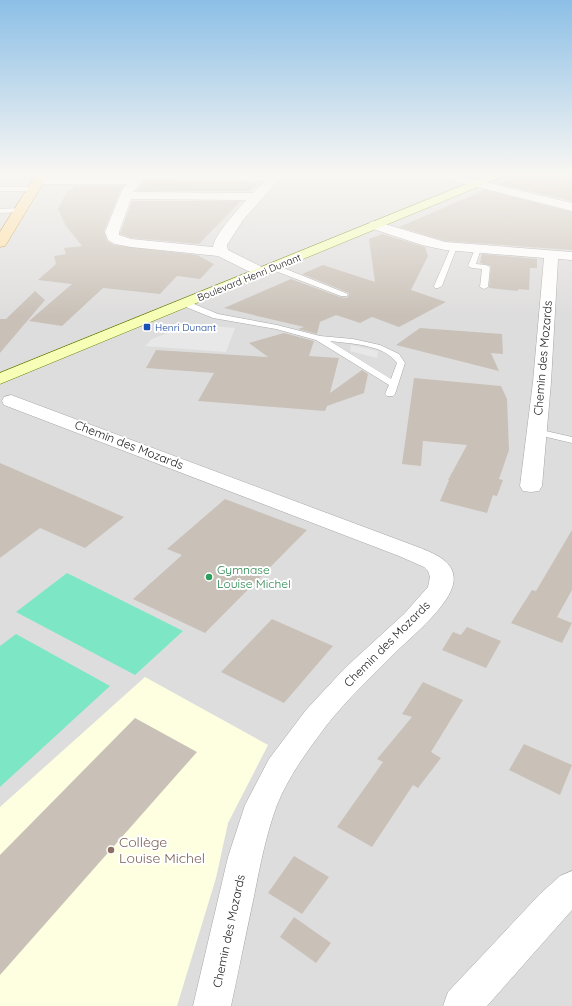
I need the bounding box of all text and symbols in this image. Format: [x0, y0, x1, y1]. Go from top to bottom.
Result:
street label: Boulevard Henri Dunant [195, 250, 304, 304]
street label: Chemin des Mozards [530, 299, 555, 416]
place label: Henri Dunant [155, 321, 217, 334]
marker: Henri Dunant [142, 322, 152, 332]
street label: Chemin des Mozards [73, 417, 186, 472]
place label: Gymnase Louise Michel [217, 562, 291, 591]
marker: Gymnase Louise Michel [204, 572, 214, 582]
street label: Chemin des Mozards [341, 597, 433, 690]
place label: Collège Louise Michel [119, 833, 205, 867]
marker: Collège Louise Michel [106, 845, 116, 855]
street label: Chemin des Mozards [209, 873, 248, 989]

